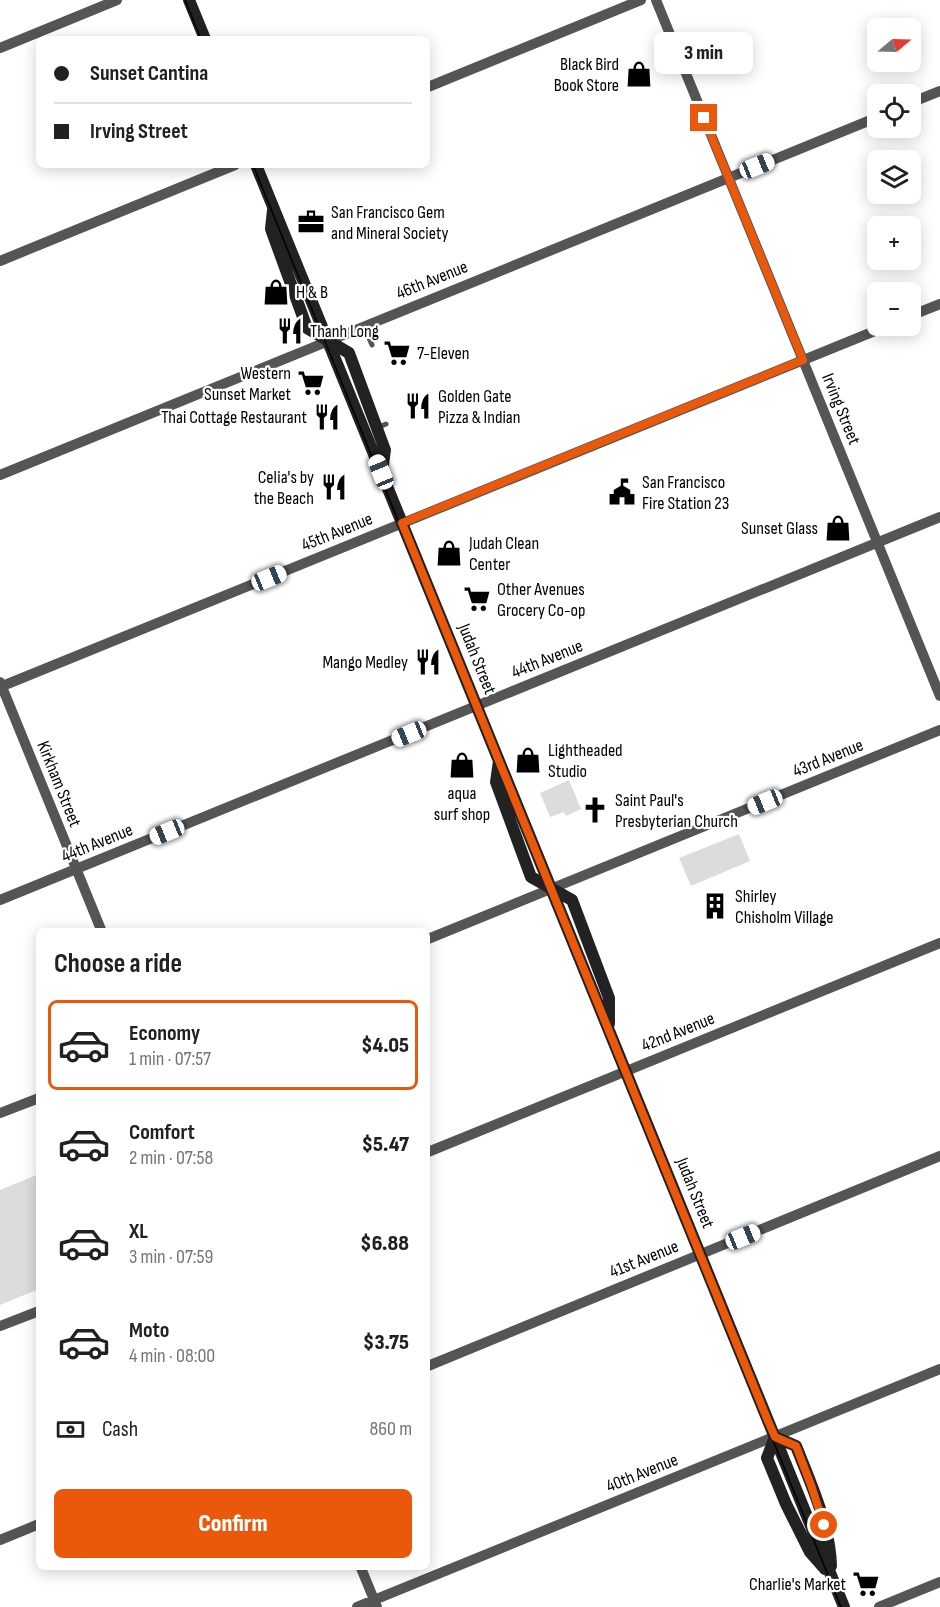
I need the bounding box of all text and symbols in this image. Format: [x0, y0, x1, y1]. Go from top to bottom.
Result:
north arrow [867, 18, 921, 72]
map controls [867, 18, 921, 336]
callout: 3 min [654, 31, 754, 73]
text: 3 min [684, 41, 723, 65]
place label: Black Bird Book Store [554, 54, 619, 96]
shop icon: Black Bird Book Store [624, 59, 654, 89]
text: Sunset Cantina [90, 60, 208, 87]
button: locate [867, 84, 921, 138]
route end [690, 104, 717, 131]
text: Irving Street [90, 118, 188, 145]
button: layers [867, 150, 921, 204]
car [737, 151, 777, 181]
place label: San Francisco Gem and Mineral Society [331, 202, 448, 244]
office icon: San Francisco Gem and Mineral Society [296, 207, 326, 237]
button: + [867, 216, 921, 270]
street label: 46th Avenue [393, 256, 471, 304]
shop icon: H & B [261, 277, 291, 307]
place label: H & B [296, 282, 328, 303]
button: − [867, 282, 921, 336]
restaurant icon: Thanh Long [275, 316, 305, 346]
place label: Thanh Long [310, 321, 379, 342]
supermarket icon: 7-Eleven [382, 338, 412, 368]
place label: 7-Eleven [417, 343, 470, 364]
place label: Western Sunset Market [204, 363, 292, 405]
supermarket icon: Western Sunset Market [296, 368, 326, 398]
street label: Irving Street [817, 370, 865, 448]
place label: Golden Gate Pizza & Indian [438, 386, 520, 428]
restaurant icon: Golden Gate Pizza & Indian [403, 391, 433, 421]
restaurant icon: Thai Cottage Restaurant [312, 402, 342, 432]
place label: Thai Cottage Restaurant [161, 407, 307, 428]
car [366, 452, 396, 492]
place label: Celia's by the Beach [254, 467, 314, 509]
restaurant icon: Celia's by the Beach [319, 472, 349, 502]
place label: San Francisco Fire Station 23 [642, 472, 729, 514]
public building icon: San Francisco Fire Station 23 [607, 477, 637, 507]
street label: 45th Avenue [298, 508, 376, 556]
shop icon: Sunset Glass [823, 513, 853, 543]
place label: Sunset Glass [741, 518, 818, 539]
place label: Judah Clean Center [468, 533, 539, 575]
shop icon: Judah Clean Center [434, 538, 464, 568]
car [249, 563, 289, 593]
place label: Other Avenues Grocery Co-op [497, 579, 585, 621]
supermarket icon: Other Avenues Grocery Co-op [462, 584, 492, 614]
street label: Judah Street [453, 620, 501, 698]
street label: 44th Avenue [508, 635, 586, 683]
restaurant icon: Mango Medley [413, 647, 443, 677]
place label: Mango Medley [322, 652, 408, 673]
car [389, 719, 429, 749]
street label: 43rd Avenue [790, 734, 866, 782]
street label: Kirkham Street [32, 738, 86, 830]
place label: Lightheaded Studio [548, 740, 623, 782]
shop icon: Lightheaded Studio [513, 745, 543, 775]
shop icon: aqua surf shop [447, 750, 477, 780]
place label: aqua surf shop [434, 783, 490, 825]
car [745, 787, 785, 817]
place label: Saint Paul's Presbyterian Church [615, 790, 738, 832]
church icon: Saint Paul's Presbyterian Church [580, 795, 610, 825]
car [147, 817, 187, 847]
street label: 44th Avenue [58, 819, 136, 867]
place label: Shirley Chisholm Village [735, 886, 834, 928]
building icon: Shirley Chisholm Village [700, 891, 730, 921]
text: Choose a ride [54, 948, 182, 980]
street label: 42nd Avenue [638, 1008, 718, 1056]
icon: car [57, 1018, 111, 1072]
text: Economy [129, 1020, 200, 1047]
text: $4.05 [361, 1032, 409, 1059]
text: 1 min · 07:57 [129, 1047, 211, 1071]
icon: car [57, 1117, 111, 1171]
text: Comfort [129, 1119, 195, 1146]
text: $5.47 [362, 1131, 409, 1158]
text: 2 min · 07:58 [129, 1146, 213, 1170]
street label: Judah Street [671, 1154, 719, 1232]
icon: car [57, 1216, 111, 1270]
text: XL [129, 1218, 148, 1245]
car [723, 1222, 763, 1252]
text: $6.88 [360, 1230, 409, 1257]
street label: 41st Avenue [606, 1236, 682, 1282]
text: 3 min · 07:59 [129, 1245, 213, 1269]
icon: car [57, 1315, 111, 1369]
text: Moto [129, 1317, 169, 1344]
text: $3.75 [363, 1329, 409, 1356]
text: 4 min · 08:00 [129, 1344, 215, 1368]
icon: cash [54, 1413, 87, 1446]
text: Cash [102, 1416, 138, 1443]
text: 860 m [370, 1417, 412, 1441]
street label: 40th Avenue [603, 1449, 681, 1497]
button: Confirm [54, 1489, 412, 1558]
route start [810, 1511, 837, 1538]
supermarket icon: Charlie's Market [851, 1569, 881, 1599]
place label: Charlie's Market [749, 1574, 847, 1595]

